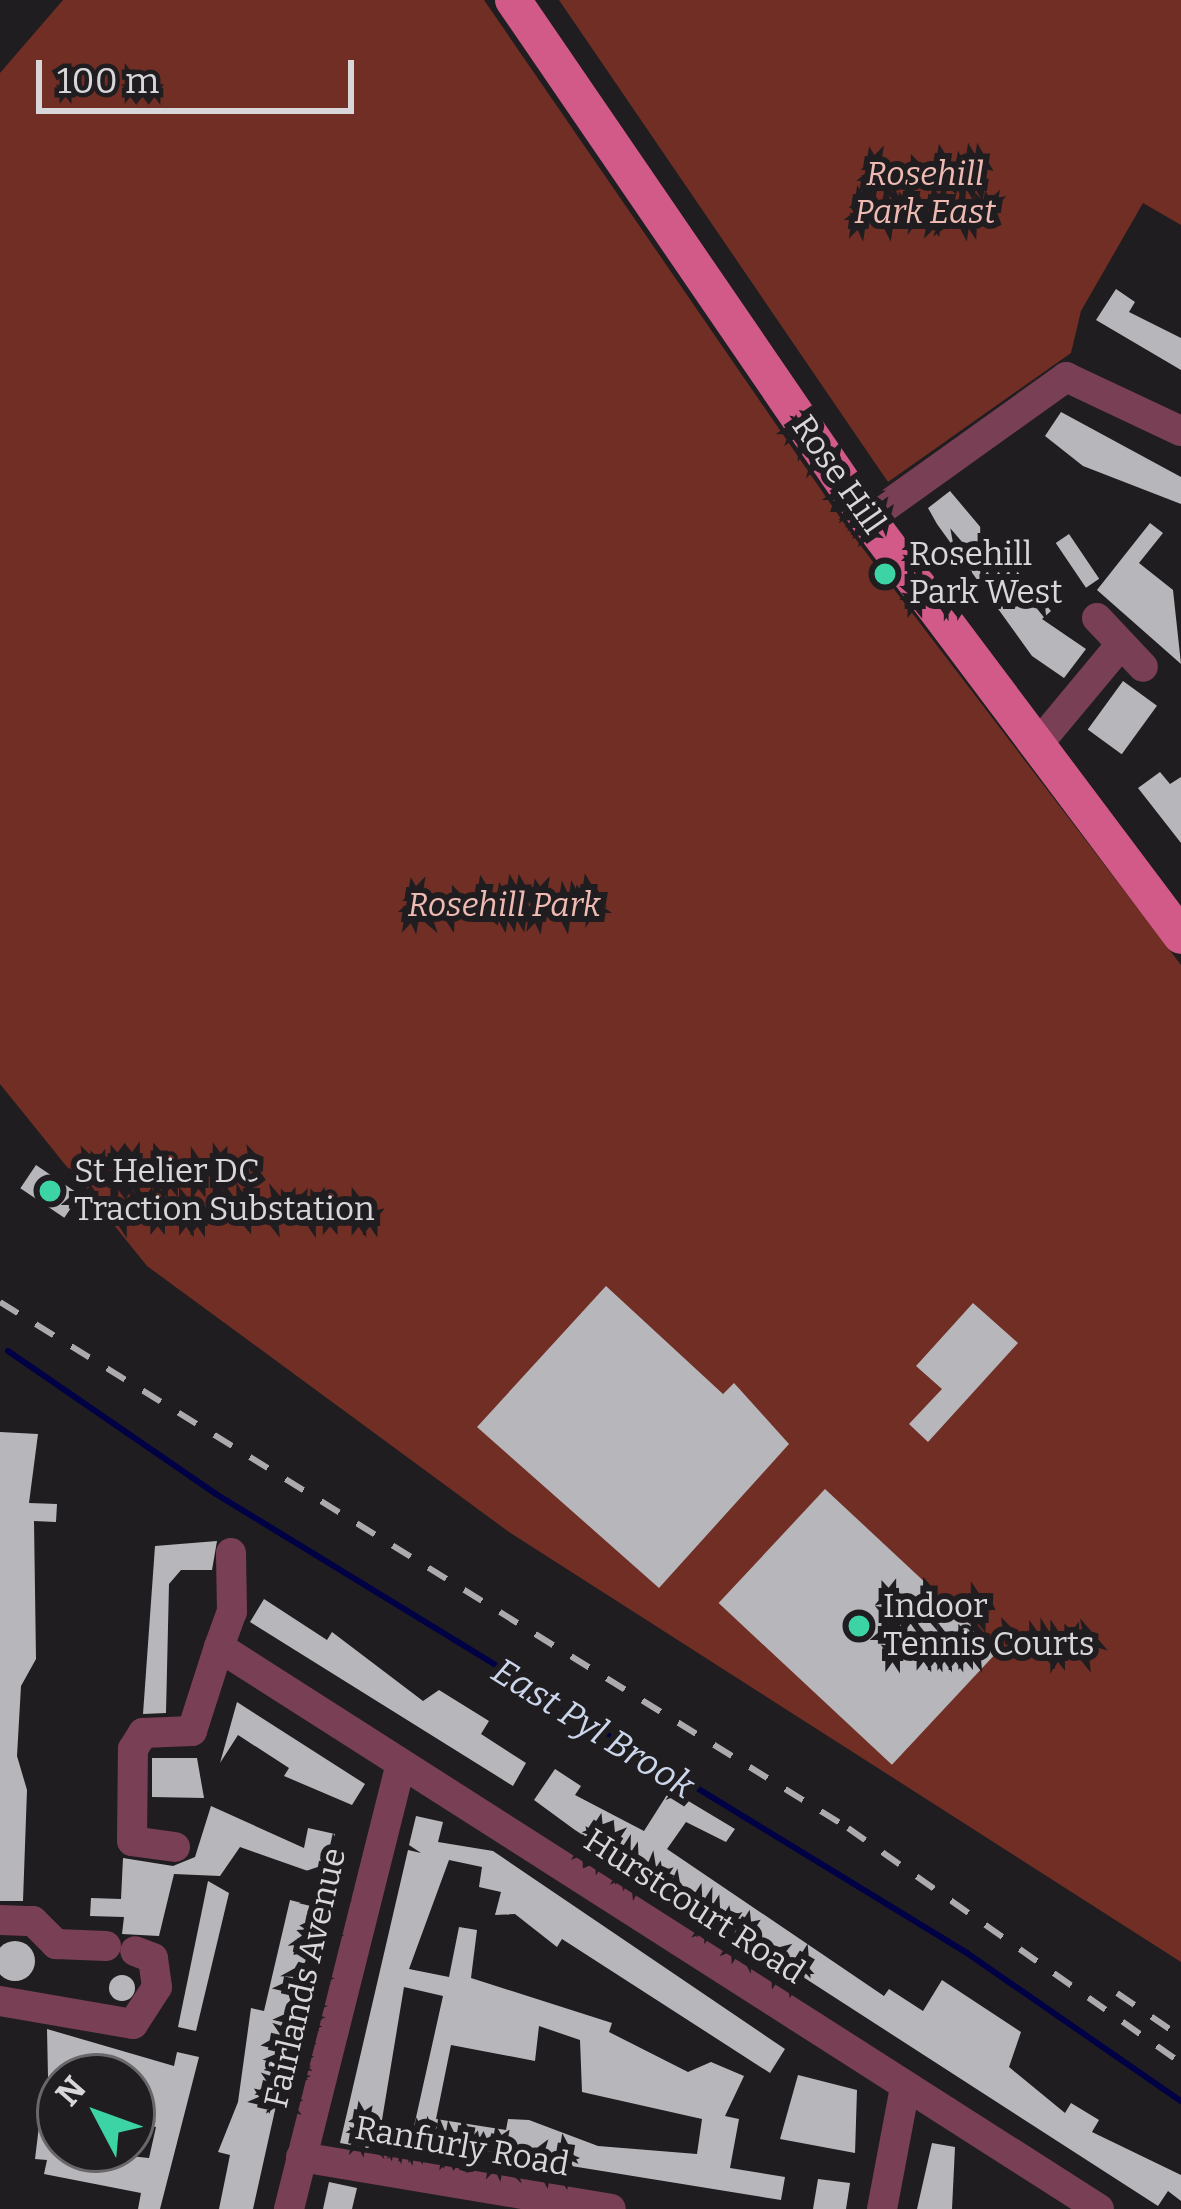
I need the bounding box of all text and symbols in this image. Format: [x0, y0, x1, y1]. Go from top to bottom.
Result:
scale bar [42, 36, 360, 110]
text: 100 m [57, 59, 159, 103]
park label: Rosehill Park East [854, 155, 996, 233]
street label: Rose Hill [783, 408, 893, 542]
place label: Rosehill Park West [909, 535, 1062, 613]
marker: Rosehill Park West [872, 561, 898, 587]
park label: Rosehill Park [407, 886, 601, 926]
place label: St Helier DC Traction Substation [74, 1152, 375, 1230]
marker: St Helier DC Traction Substation [37, 1178, 63, 1204]
place label: Indoor Tennis Courts [883, 1587, 1094, 1665]
marker: Indoor Tennis Courts [846, 1613, 872, 1639]
water label: East Pyl Brook [484, 1650, 702, 1808]
street label: Hurstcourt Road [576, 1821, 812, 1993]
street label: Fairlands Avenue [257, 1844, 355, 2112]
north arrow [36, 2053, 156, 2173]
text: N [48, 2069, 95, 2114]
street label: Ranfurly Road [352, 2109, 572, 2185]

